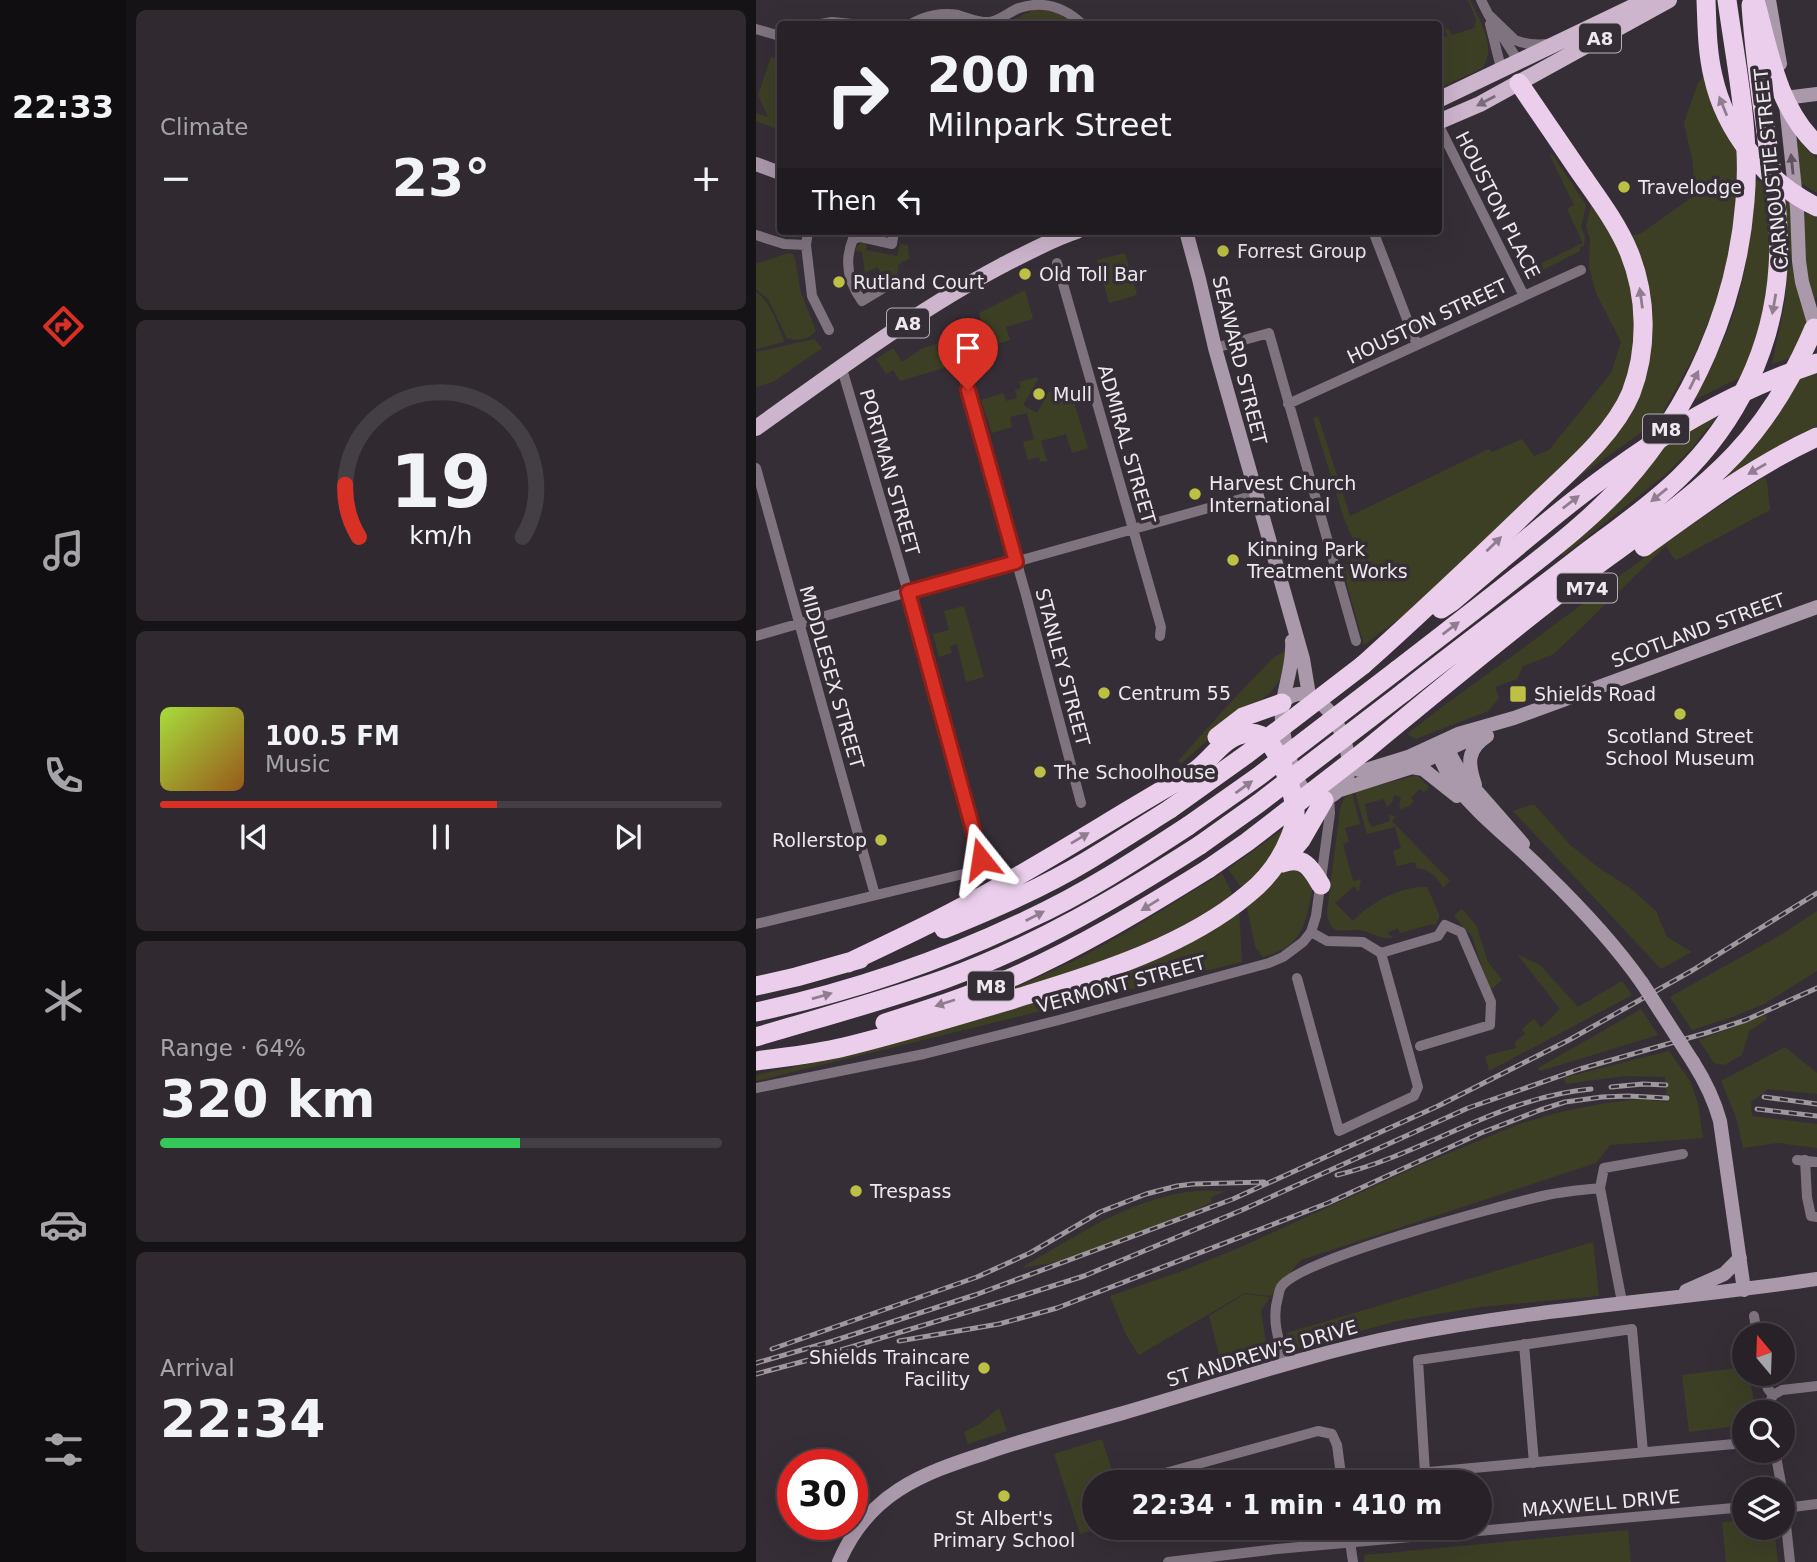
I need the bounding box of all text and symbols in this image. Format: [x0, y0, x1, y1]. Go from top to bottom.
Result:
road number: A8 [1579, 24, 1621, 52]
text: 200 m [927, 47, 1097, 104]
icon: right [812, 49, 903, 140]
street label: CARNOUSTIE STREET [1749, 67, 1793, 271]
text: 22:33 [12, 88, 114, 126]
one-way arrow [1476, 95, 1496, 107]
one-way arrow [1717, 95, 1728, 116]
text: Milnpark Street [927, 106, 1172, 144]
text: Climate [160, 114, 249, 140]
street label: HOUSTON PLACE [1451, 128, 1545, 282]
text: 23° [392, 148, 490, 208]
one-way arrow [1787, 152, 1798, 174]
text: − [160, 156, 192, 200]
text: + [690, 156, 722, 200]
place label: Travelodge [1637, 176, 1742, 198]
marker: Travelodge [1616, 179, 1632, 195]
icon: left [891, 182, 929, 220]
text: Then [812, 186, 877, 216]
place label: Forrest Group [1237, 240, 1367, 262]
marker: Forrest Group [1215, 243, 1231, 259]
place label: Old Toll Bar [1039, 263, 1147, 285]
marker: Old Toll Bar [1017, 266, 1033, 282]
place label: Rutland Court [853, 271, 984, 293]
street label: SEAWARD STREET [1208, 273, 1272, 447]
marker: Rutland Court [831, 274, 847, 290]
street label: HOUSTON STREET [1343, 274, 1511, 368]
one-way arrow [1636, 287, 1647, 309]
one-way arrow [1768, 293, 1779, 315]
icon: directions [39, 302, 88, 351]
road number: A8 [887, 309, 929, 338]
pin [938, 318, 998, 390]
icon: arrive [949, 329, 987, 367]
street label: ADMIRAL STREET [1094, 362, 1160, 526]
one-way arrow [1688, 370, 1699, 390]
place label: Mull [1053, 383, 1092, 405]
street label: PORTMAN STREET [856, 386, 924, 558]
marker: Mull [1031, 386, 1047, 402]
road number: M8 [1643, 414, 1689, 444]
text: 19 [390, 439, 492, 524]
one-way arrow [1747, 463, 1767, 475]
place label: Harvest Church International [1209, 472, 1356, 516]
marker: Harvest Church International [1187, 486, 1203, 502]
one-way arrow [1651, 487, 1668, 502]
one-way arrow [1562, 494, 1580, 509]
text: km/h [409, 520, 473, 549]
icon: music [39, 526, 88, 575]
one-way arrow [1486, 535, 1503, 552]
place label: Kinning Park Treatment Works [1246, 538, 1408, 582]
marker: Kinning Park Treatment Works [1225, 552, 1241, 568]
road number: M74 [1557, 574, 1617, 602]
street label: MIDDLESEX STREET [795, 583, 869, 771]
street label: STANLEY STREET [1031, 586, 1095, 749]
street label: SCOTLAND STREET [1608, 588, 1788, 672]
one-way arrow [1442, 621, 1460, 635]
place label: Centrum 55 [1118, 682, 1231, 704]
place label: Shields Road [1534, 683, 1656, 705]
marker: Shields Road [1508, 684, 1528, 704]
marker: Centrum 55 [1096, 685, 1112, 701]
marker: Scotland Street School Museum [1672, 706, 1688, 722]
text: 100.5 FM [265, 721, 400, 751]
place label: Scotland Street School Museum [1605, 725, 1755, 769]
icon: phone [39, 751, 88, 800]
text: Music [265, 751, 330, 777]
place label: The Schoolhouse [1053, 761, 1216, 783]
marker: The Schoolhouse [1032, 764, 1048, 780]
one-way arrow [1235, 780, 1253, 794]
icon: previous [235, 818, 273, 856]
icon: pause [422, 818, 460, 856]
icon: next [609, 818, 647, 856]
position arrow [944, 822, 1018, 896]
place label: Rollerstop [772, 829, 867, 851]
marker: Rollerstop [873, 832, 889, 848]
one-way arrow [1071, 832, 1090, 844]
one-way arrow [1140, 898, 1159, 911]
one-way arrow [1025, 911, 1045, 922]
street label: VERMONT STREET [1034, 951, 1208, 1017]
road number: M8 [968, 972, 1014, 1001]
icon: climate [39, 976, 88, 1025]
one-way arrow [812, 990, 834, 1001]
one-way arrow [935, 999, 956, 1009]
text: Range · 64% [160, 1035, 306, 1061]
text: 320 km [160, 1069, 375, 1129]
place label: Trespass [869, 1180, 951, 1202]
marker: Trespass [848, 1183, 864, 1199]
icon: car [39, 1200, 88, 1249]
street label: ST ANDREW'S DRIVE [1164, 1315, 1360, 1391]
north arrow [1732, 1323, 1796, 1386]
map controls [1732, 1323, 1795, 1540]
place label: Shields Traincare Facility [809, 1346, 970, 1390]
text: Arrival [160, 1355, 235, 1381]
marker: Shields Traincare Facility [976, 1360, 992, 1376]
text: 22:34 [160, 1389, 326, 1449]
button: search [1732, 1400, 1795, 1463]
icon: filters [39, 1425, 88, 1474]
speed limit sign: 30 [777, 1449, 868, 1540]
button: layers [1732, 1477, 1795, 1540]
street label: MAXWELL DRIVE [1521, 1485, 1681, 1521]
marker: St Albert's Primary School [996, 1488, 1012, 1504]
text: 22:34 · 1 min · 410 m [1132, 1490, 1442, 1520]
place label: St Albert's Primary School [933, 1507, 1075, 1551]

